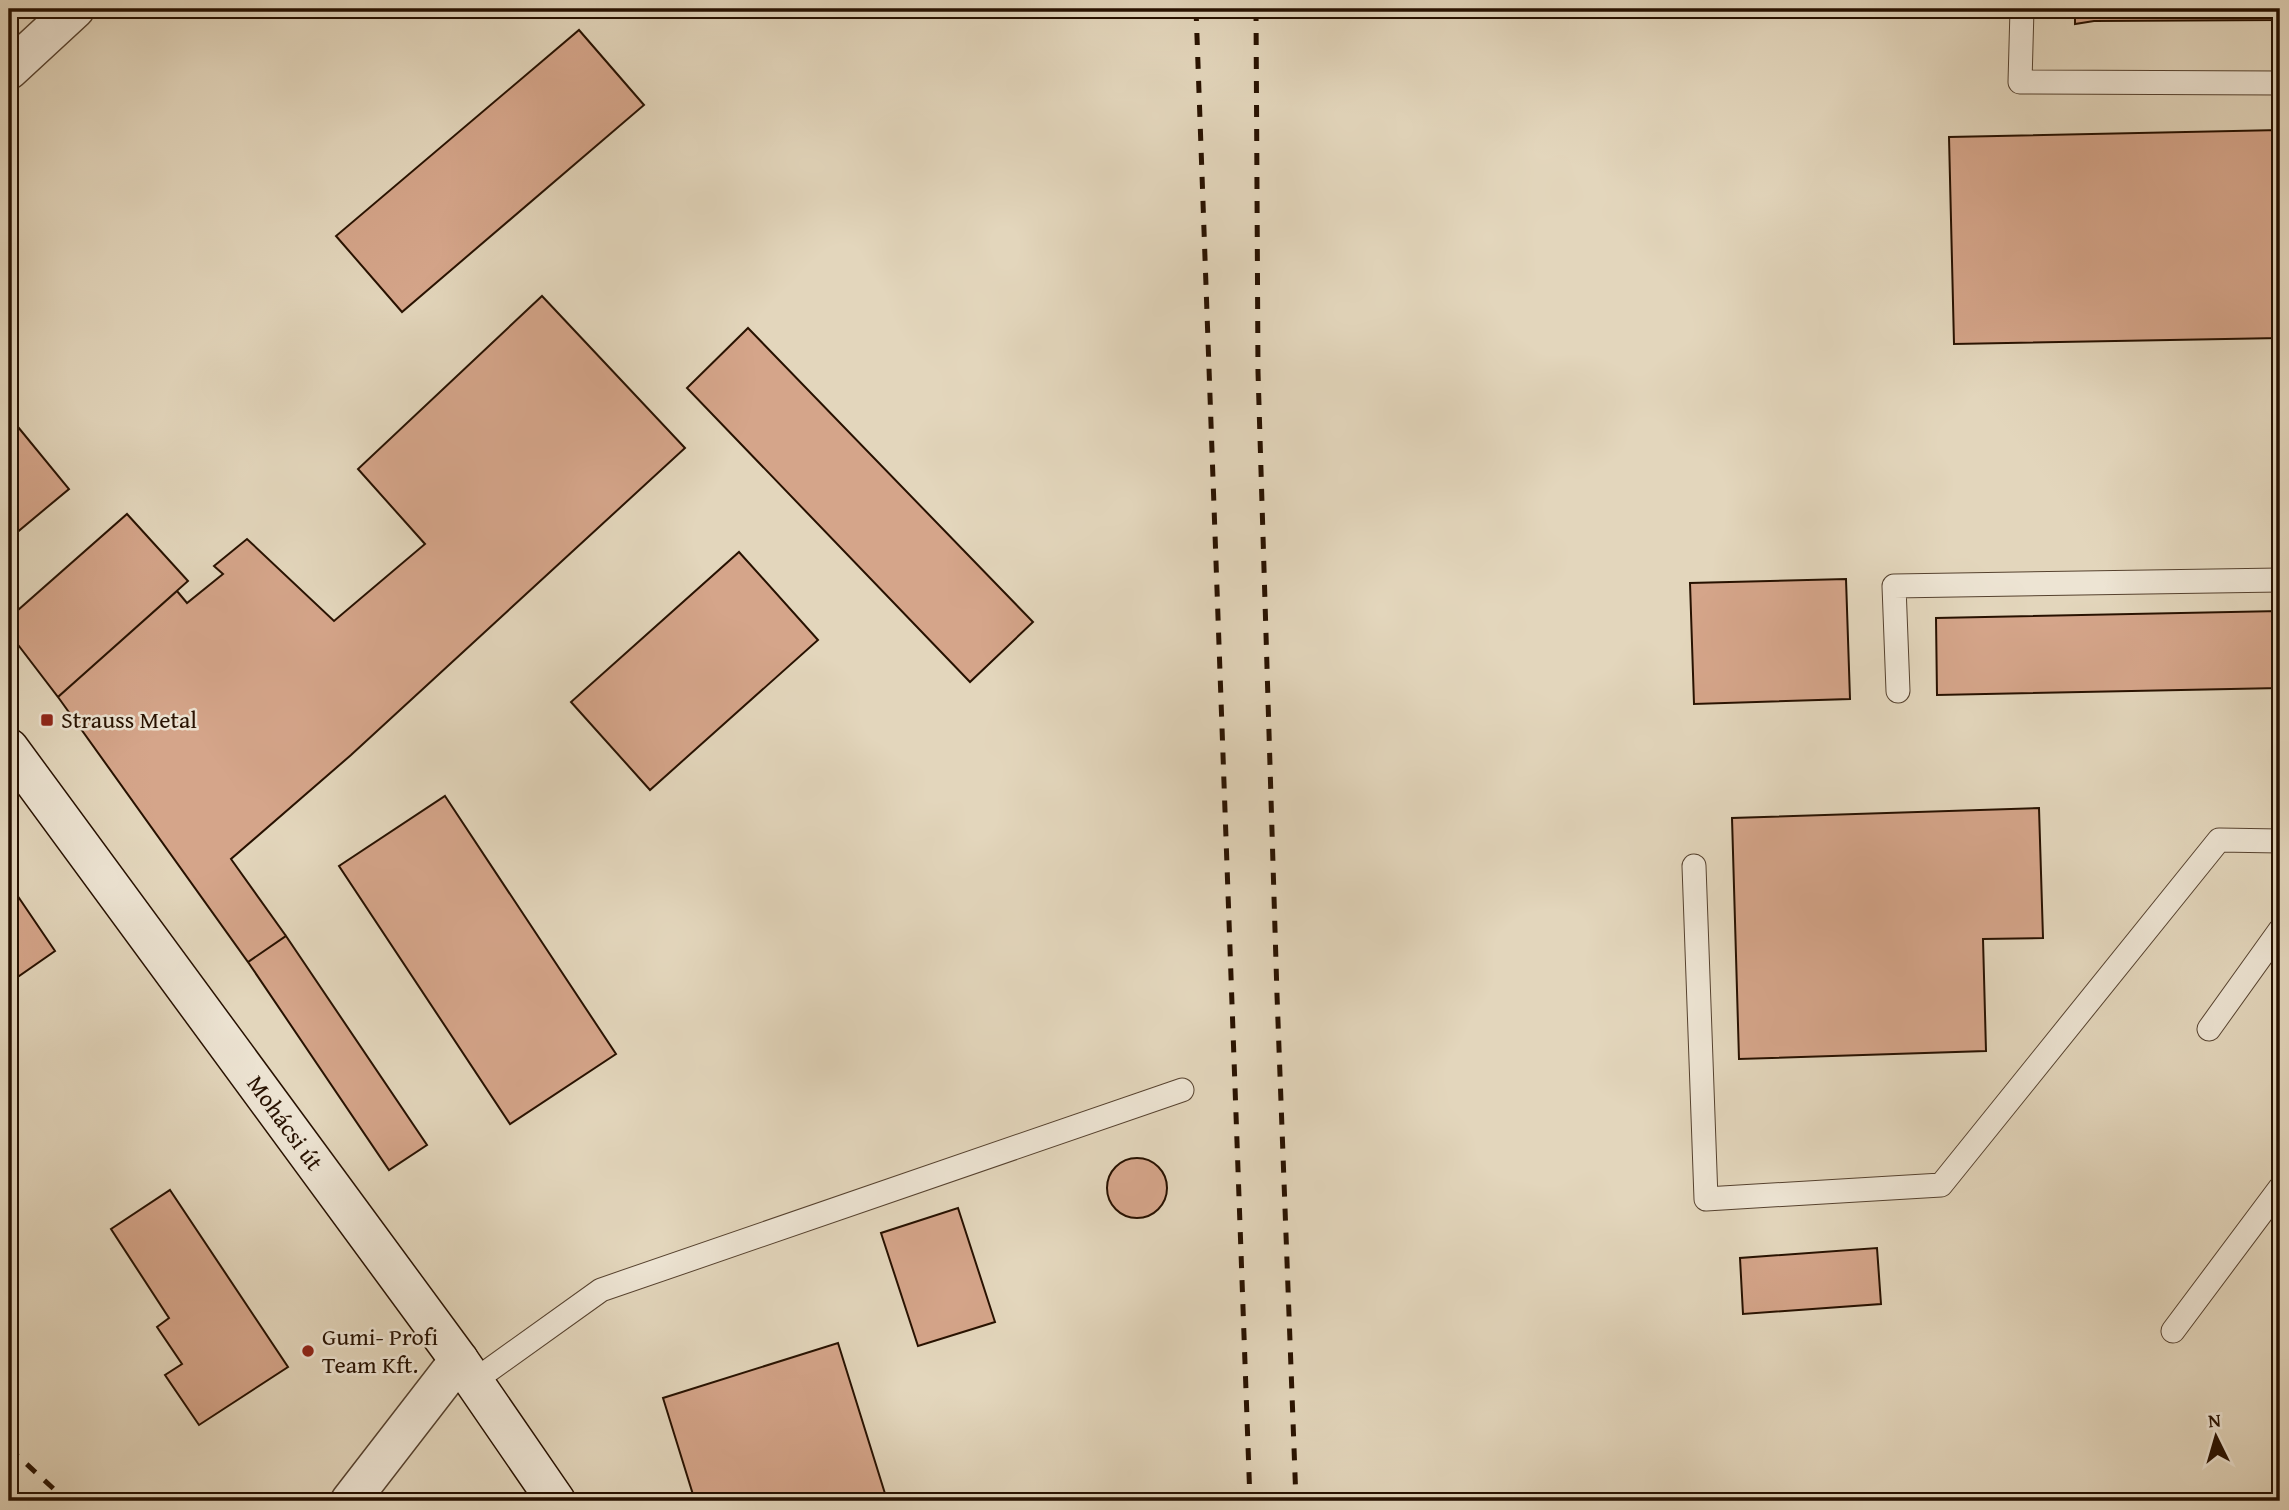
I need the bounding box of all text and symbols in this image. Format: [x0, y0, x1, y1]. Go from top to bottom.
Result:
place label: Strauss Metal [61, 702, 197, 737]
marker: Strauss Metal [39, 712, 55, 728]
street label: Mohácsi út [239, 1068, 332, 1178]
place label: Gumi- Profi Team Kft. [322, 1319, 438, 1382]
marker: Gumi- Profi Team Kft. [300, 1343, 316, 1359]
north arrow [2180, 1402, 2250, 1472]
text: N [2207, 1406, 2222, 1435]

